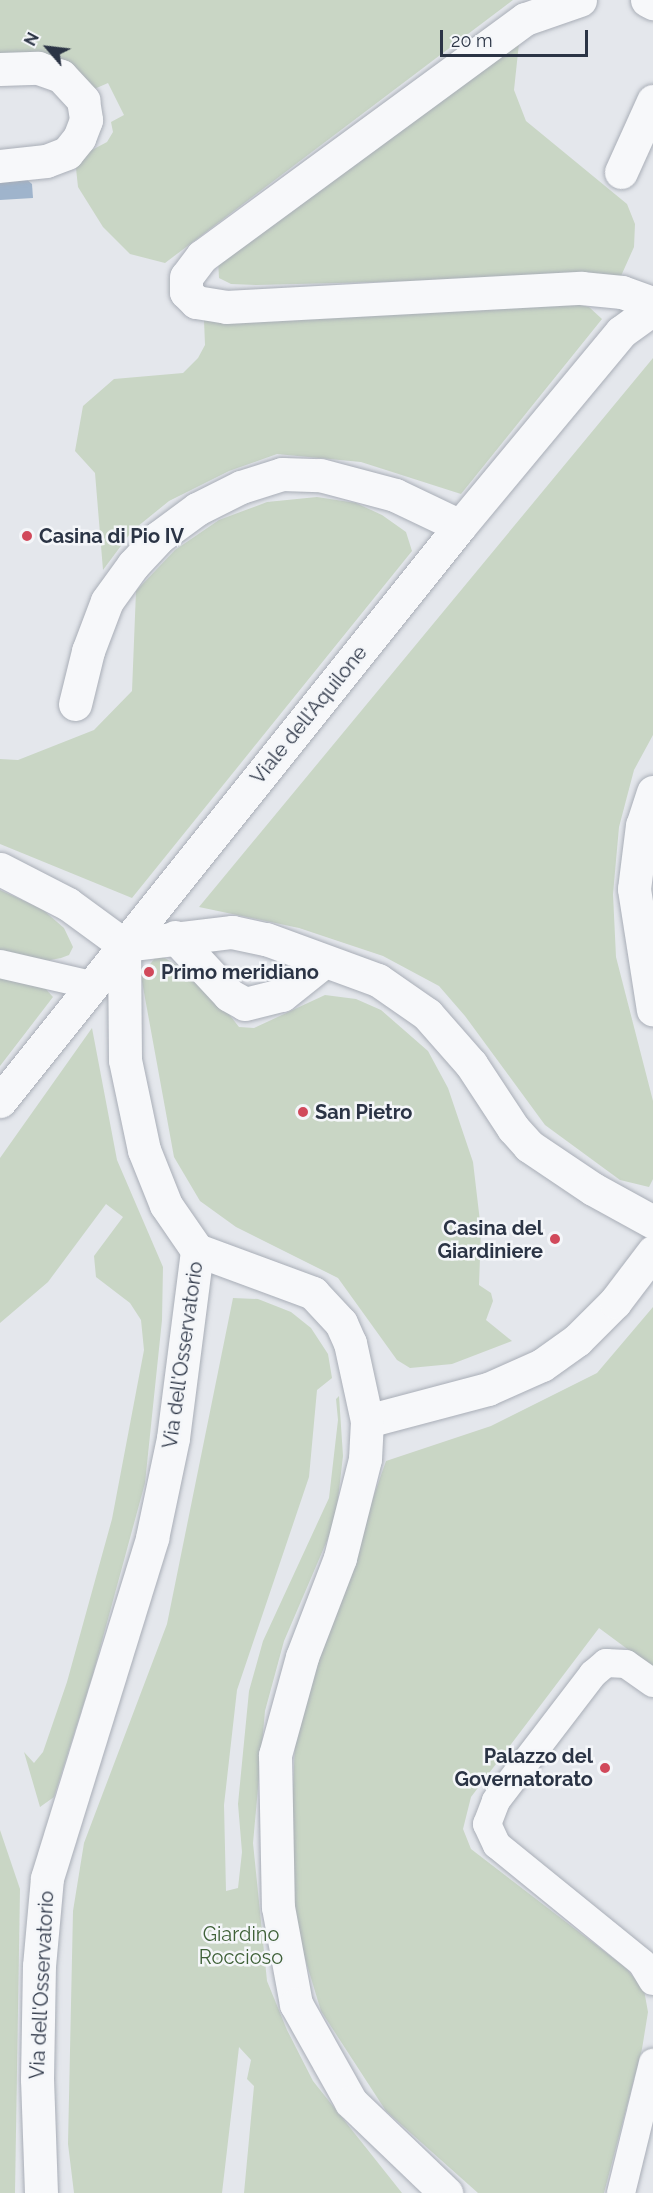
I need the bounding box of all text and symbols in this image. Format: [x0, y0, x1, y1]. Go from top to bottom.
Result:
north arrow [18, 18, 78, 78]
scale bar [443, 18, 592, 56]
text: N [20, 29, 43, 49]
text: 20 m [451, 30, 493, 51]
place label: Casina di Pio IV [39, 524, 184, 548]
marker: Casina di Pio IV [20, 529, 34, 543]
street label: Viale dell'Aquilone [246, 641, 372, 789]
place label: Primo meridiano [161, 960, 319, 984]
marker: Primo meridiano [142, 965, 156, 979]
place label: San Pietro [315, 1100, 412, 1124]
marker: San Pietro [296, 1105, 310, 1119]
place label: Casina del Giardiniere [438, 1216, 543, 1263]
marker: Casina del Giardiniere [548, 1232, 562, 1246]
street label: Via dell'Osservatorio [158, 1260, 208, 1450]
place label: Palazzo del Governatorato [455, 1744, 593, 1791]
marker: Palazzo del Governatorato [598, 1761, 612, 1775]
street label: Via dell'Osservatorio [25, 1890, 59, 2080]
park label: Giardino Roccioso [199, 1923, 283, 1970]

